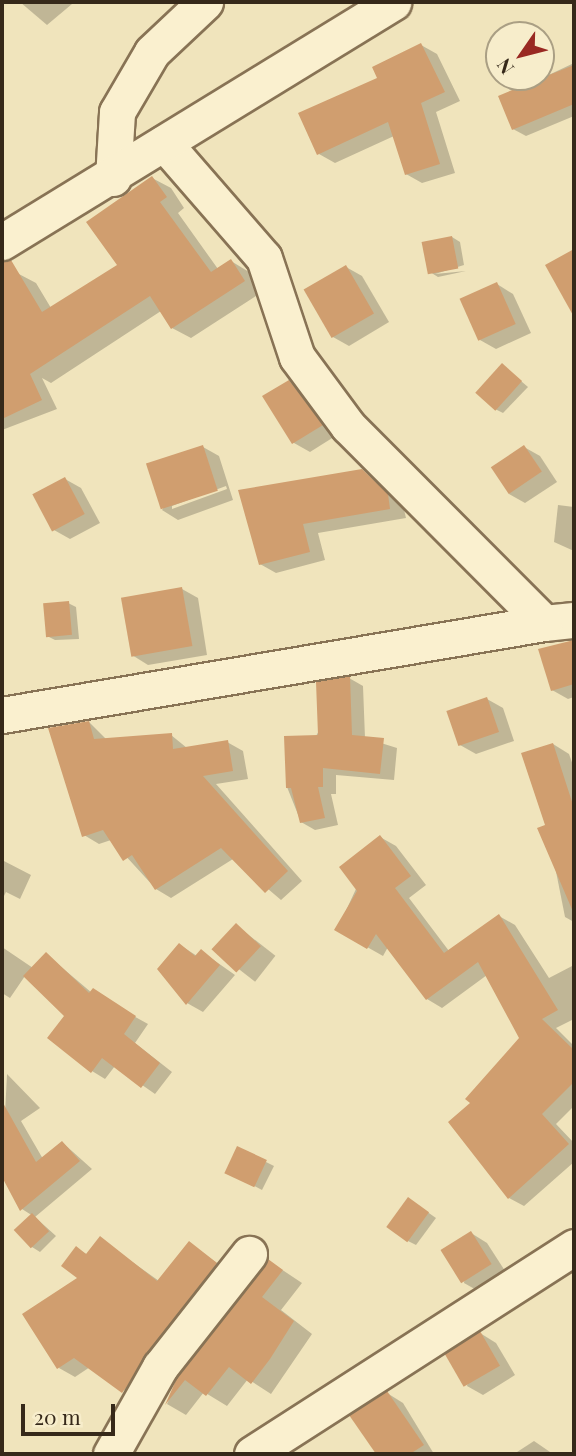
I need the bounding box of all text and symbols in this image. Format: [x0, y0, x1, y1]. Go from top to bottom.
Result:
north arrow [485, 21, 555, 91]
text: N [490, 54, 519, 80]
scale bar [24, 1390, 119, 1434]
text: 20 m [34, 1402, 81, 1430]

